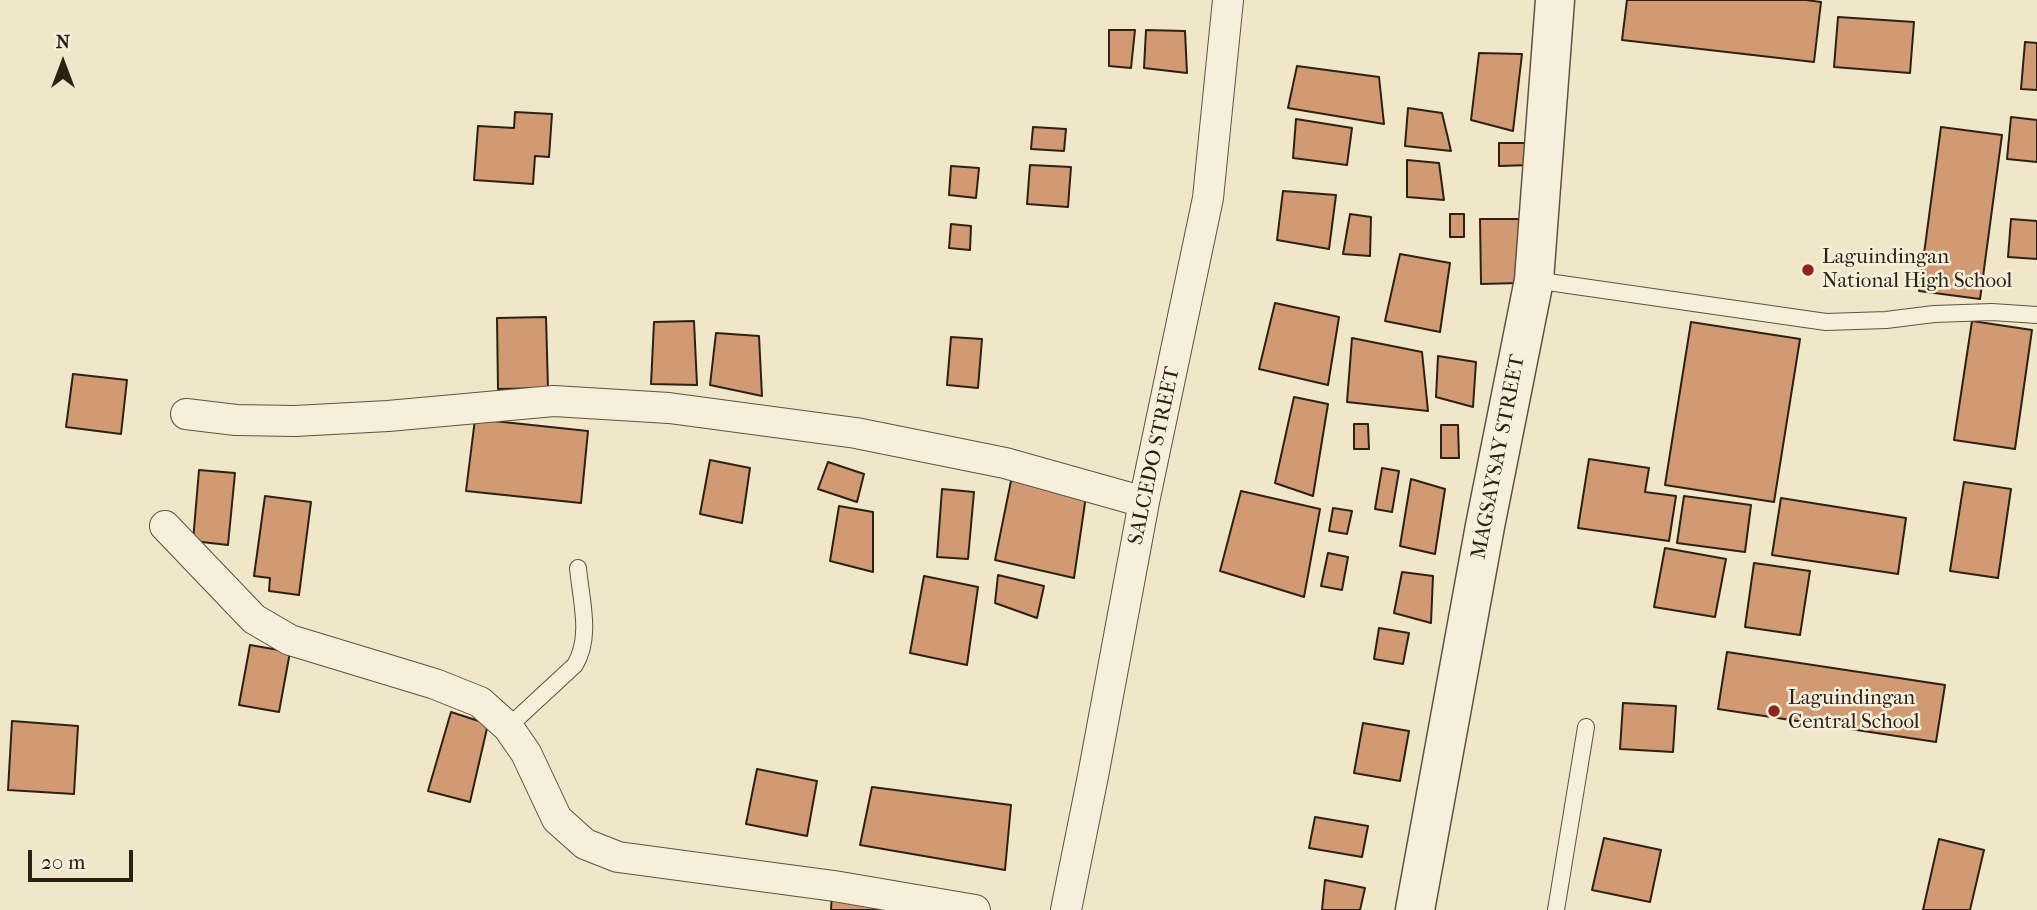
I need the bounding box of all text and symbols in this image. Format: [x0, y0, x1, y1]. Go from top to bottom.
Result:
north arrow [28, 28, 98, 98]
text: N [56, 31, 70, 53]
place label: Laguindingan National High School [1822, 245, 2012, 295]
marker: Laguindingan National High School [1800, 262, 1816, 278]
street label: MAGSAYSAY STREET [1467, 353, 1531, 561]
street label: SALCEDO STREET [1124, 365, 1186, 547]
place label: Laguindingan Central School [1788, 686, 1920, 736]
marker: Laguindingan Central School [1766, 703, 1782, 719]
scale bar [32, 836, 136, 880]
text: 20 m [41, 850, 85, 874]

